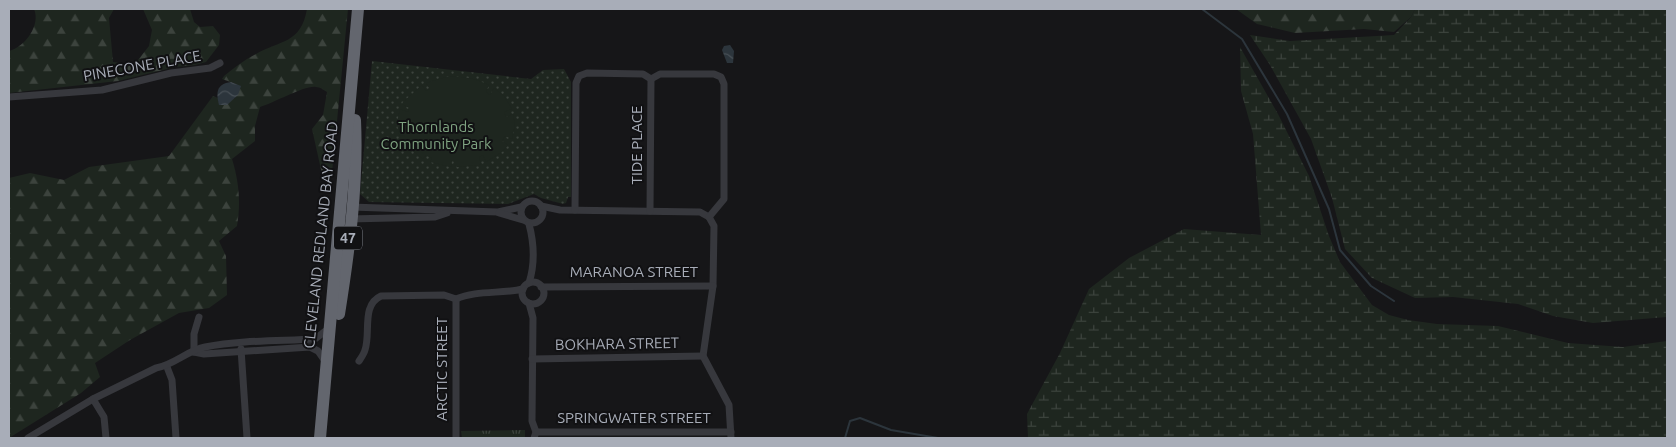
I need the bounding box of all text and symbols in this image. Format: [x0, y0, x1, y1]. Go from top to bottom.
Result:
street label: PINECONE PLACE [82, 47, 202, 84]
street label: TIDE PLACE [628, 106, 645, 184]
park label: Thornlands Community Park [380, 118, 492, 152]
street label: CLEVELAND REDLAND BAY ROAD [300, 121, 341, 349]
road number: 47 [334, 227, 362, 250]
street label: MARANOA STREET [570, 263, 699, 280]
street label: ARCTIC STREET [433, 316, 450, 421]
street label: BOKHARA STREET [555, 334, 680, 353]
street label: SPRINGWATER STREET [557, 409, 711, 426]

